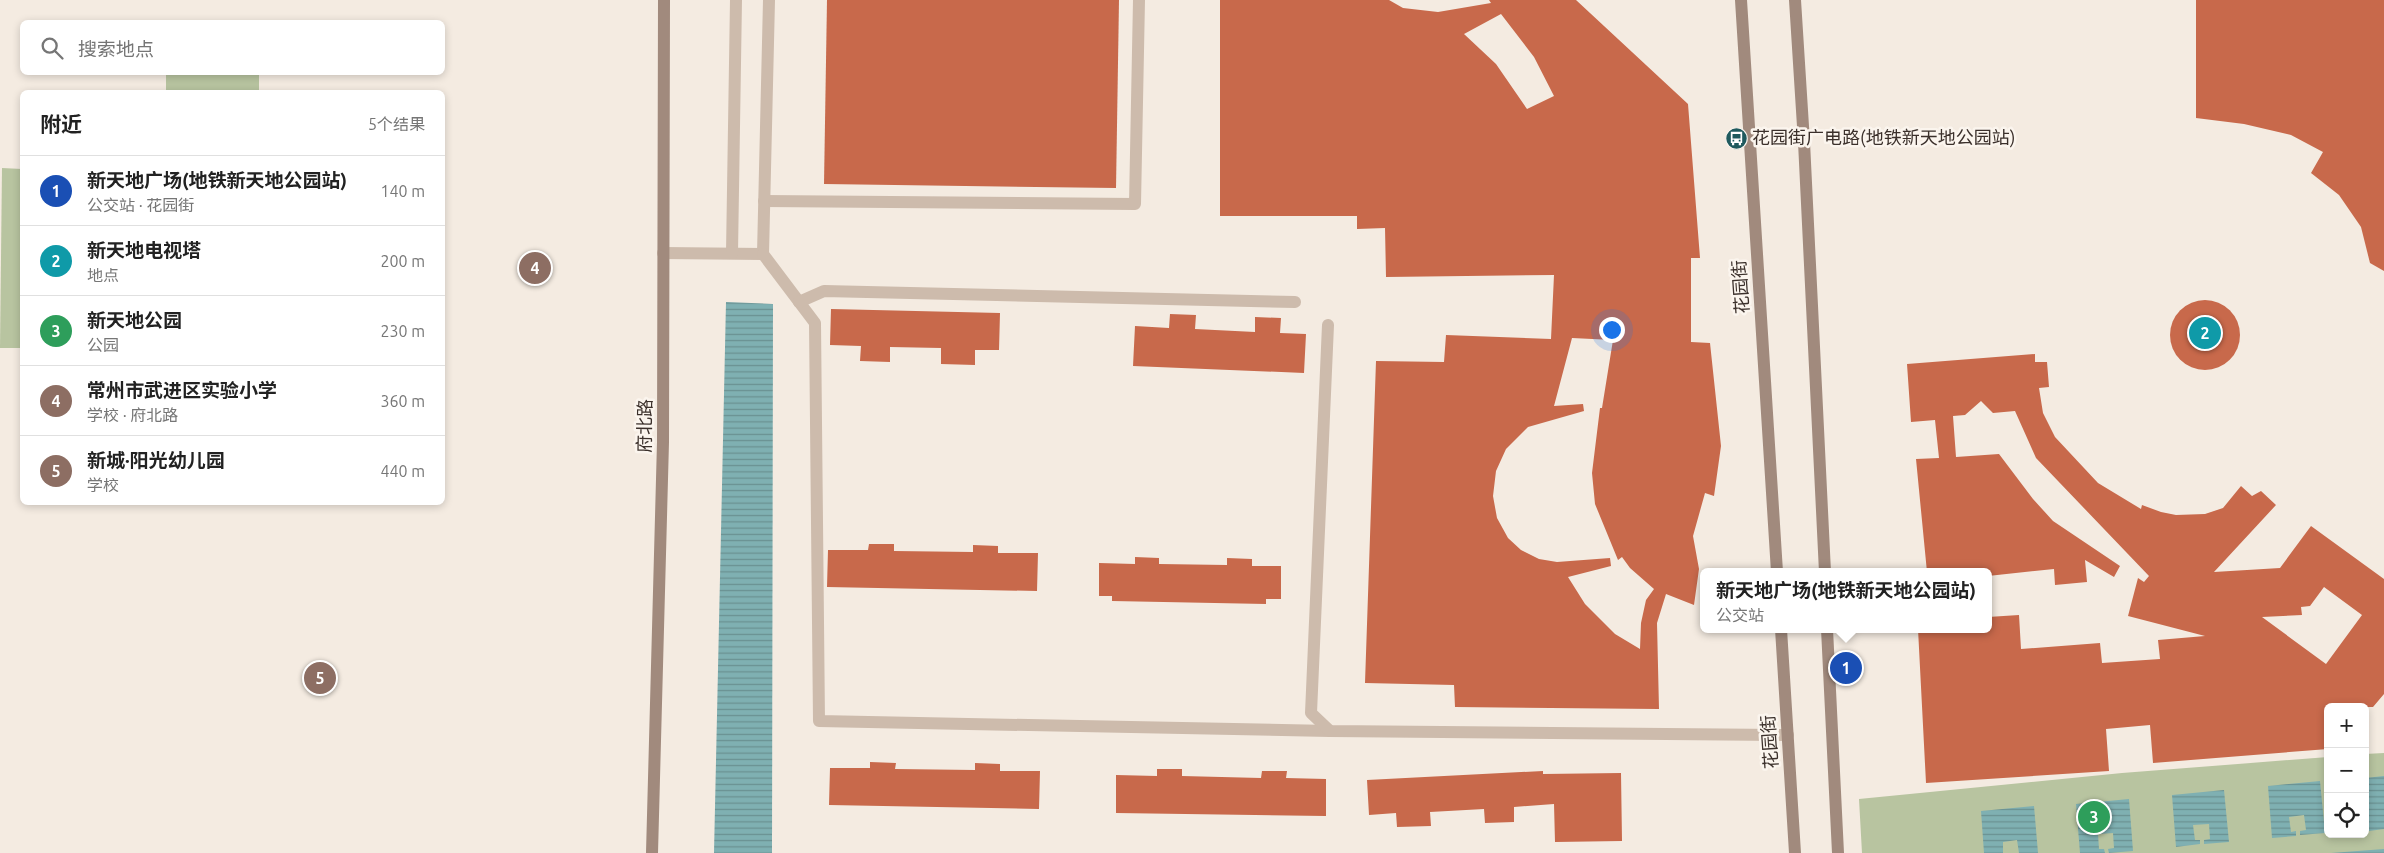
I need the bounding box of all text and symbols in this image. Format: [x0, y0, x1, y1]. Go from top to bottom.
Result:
search box [20, 20, 445, 75]
icon: search [38, 34, 66, 62]
text: 搜索地点 [78, 38, 154, 60]
text: 附近 [40, 112, 82, 136]
text: 5个结果 [368, 115, 425, 133]
bus stop icon: 花园街广电路(地铁新天地公园站) [1724, 126, 1748, 150]
place label: 花园街广电路(地铁新天地公园站) [1752, 127, 2015, 148]
text: 新天地广场(地铁新天地公园站) [87, 169, 347, 191]
text: 1 [51, 182, 61, 200]
text: 140 m [380, 182, 425, 200]
text: 公交站 · 花园街 [87, 196, 194, 214]
text: 新天地电视塔 [87, 239, 201, 261]
pin: 4 [519, 249, 551, 287]
text: 2 [51, 252, 61, 270]
text: 200 m [380, 252, 425, 270]
street label: 花园街 [1728, 259, 1752, 315]
text: 地点 [87, 266, 119, 284]
text: 新天地公园 [87, 309, 182, 331]
pin: 2 [2189, 314, 2221, 352]
your location [1599, 317, 1625, 343]
text: 3 [51, 322, 61, 340]
text: 230 m [380, 322, 425, 340]
text: 公园 [87, 336, 119, 354]
text: 常州市武进区实验小学 [87, 379, 277, 401]
text: 4 [51, 392, 61, 410]
text: 360 m [380, 392, 425, 410]
street label: 府北路 [634, 399, 654, 453]
text: 学校 · 府北路 [87, 406, 178, 424]
text: 新城·阳光幼儿园 [87, 449, 225, 471]
text: 5 [51, 462, 61, 480]
text: 440 m [380, 462, 425, 480]
text: 学校 [87, 476, 119, 494]
popup [1700, 568, 1992, 633]
text: 新天地广场(地铁新天地公园站) [1716, 579, 1976, 601]
text: 公交站 [1716, 606, 1764, 624]
pin: 1 [1830, 649, 1862, 687]
pin: 5 [304, 659, 336, 697]
map controls [2324, 703, 2369, 838]
button: + [2324, 703, 2369, 748]
street label: 花园街 [1757, 714, 1781, 770]
button: − [2324, 748, 2369, 793]
button: locate [2324, 793, 2369, 838]
pin: 3 [2078, 798, 2110, 836]

